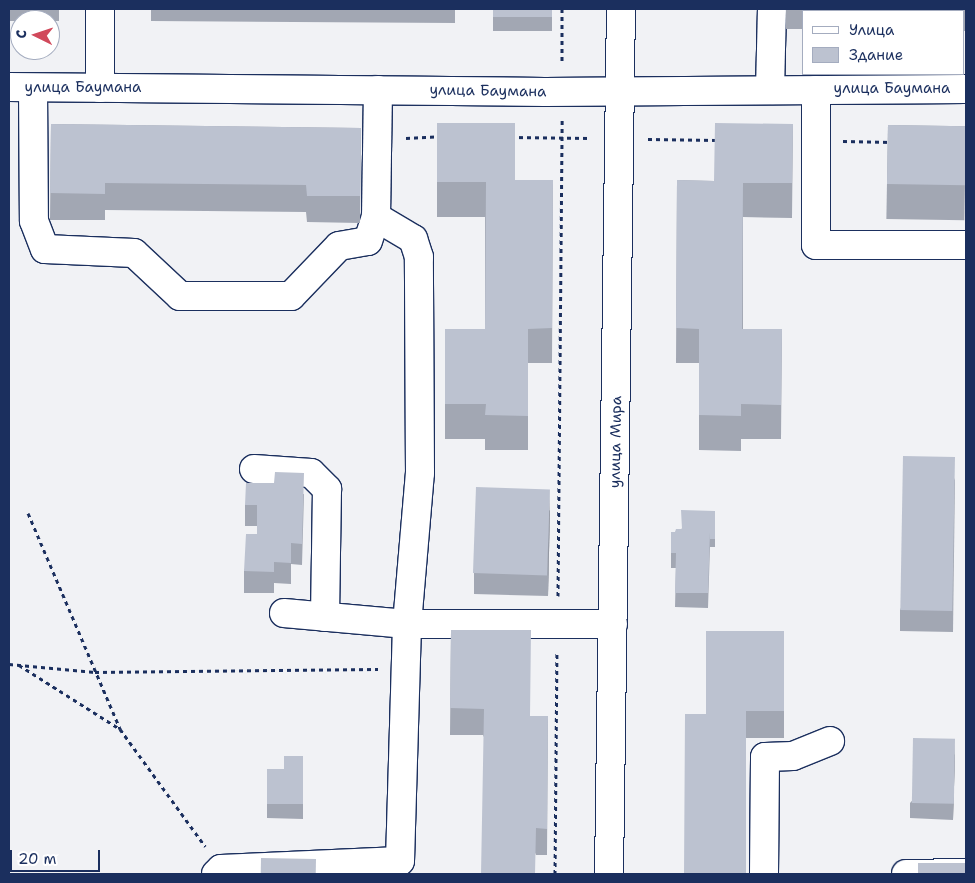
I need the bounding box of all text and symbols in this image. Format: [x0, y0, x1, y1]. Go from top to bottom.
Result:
north arrow [10, 10, 60, 60]
legend [802, 10, 965, 75]
text: Улица [849, 20, 894, 40]
text: С [12, 29, 30, 39]
text: Здание [849, 45, 903, 65]
street label: улица Баумана [25, 79, 141, 97]
street label: улица Баумана [834, 80, 950, 98]
street label: улица Баумана [429, 81, 547, 101]
street label: улица Мира [606, 396, 626, 488]
scale bar [12, 840, 102, 872]
text: 20 m [18, 849, 57, 869]

